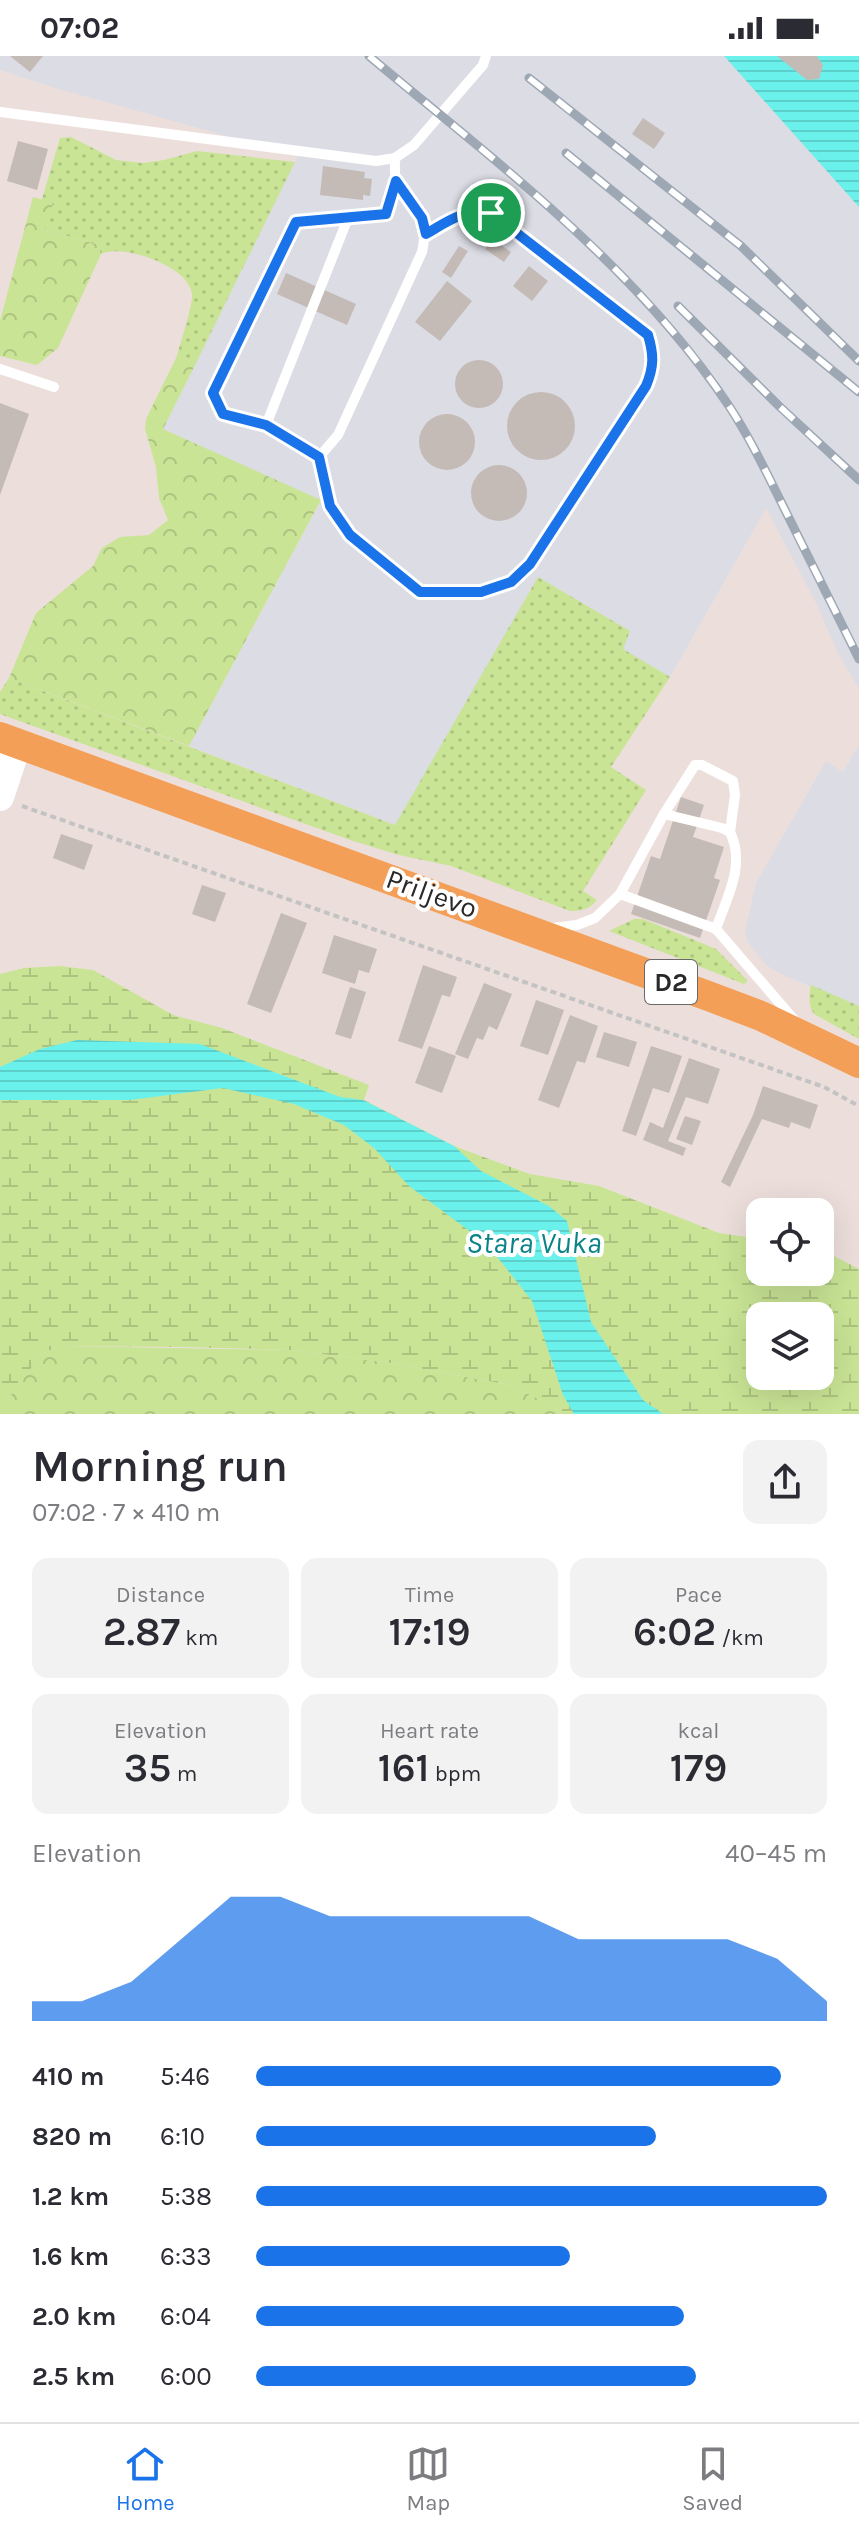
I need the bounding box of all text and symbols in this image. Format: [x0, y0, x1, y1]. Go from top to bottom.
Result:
text: 07:02 [40, 10, 119, 46]
pin [457, 179, 525, 247]
icon: arrive [469, 191, 513, 235]
street label: Priljevo [382, 862, 482, 925]
road number: D2 [645, 960, 697, 1004]
map controls [746, 1198, 834, 1390]
button: locate [746, 1198, 834, 1286]
water label: Stara Vuka [466, 1225, 602, 1261]
button: layers [746, 1302, 834, 1390]
button: share [743, 1440, 827, 1524]
text: Morning run [32, 1441, 288, 1492]
text: 07:02 · 7 × 410 m [32, 1497, 220, 1528]
text: Distance [116, 1582, 205, 1608]
text: Time [405, 1582, 454, 1608]
text: Pace [675, 1582, 722, 1608]
text: 2.87 [103, 1608, 180, 1655]
text: 17:19 [389, 1608, 470, 1655]
text: 6:02 [633, 1608, 716, 1655]
text: km [180, 1625, 218, 1651]
text: /km [716, 1625, 764, 1651]
text: Elevation [114, 1718, 207, 1744]
text: Heart rate [380, 1718, 479, 1744]
text: kcal [677, 1718, 720, 1744]
text: 35 [124, 1744, 171, 1791]
text: 161 [378, 1744, 430, 1791]
text: 179 [670, 1744, 727, 1791]
text: m [171, 1761, 197, 1787]
text: bpm [430, 1761, 481, 1787]
text: Elevation [32, 1838, 142, 1869]
text: 40–45 m [725, 1838, 827, 1869]
text: 410 m [32, 2061, 104, 2092]
text: 5:46 [160, 2061, 210, 2092]
text: 820 m [32, 2121, 112, 2152]
text: 6:10 [160, 2121, 205, 2152]
text: 1.2 km [32, 2181, 109, 2212]
text: 5:38 [160, 2181, 212, 2212]
text: 1.6 km [32, 2241, 109, 2272]
text: 6:33 [160, 2241, 212, 2272]
text: 2.0 km [32, 2301, 116, 2332]
text: 6:04 [160, 2301, 211, 2332]
text: 2.5 km [32, 2361, 115, 2392]
text: 6:00 [160, 2361, 212, 2392]
tab: Home [116, 2442, 175, 2516]
tab: Map [406, 2442, 450, 2516]
tab: Saved [682, 2442, 743, 2516]

